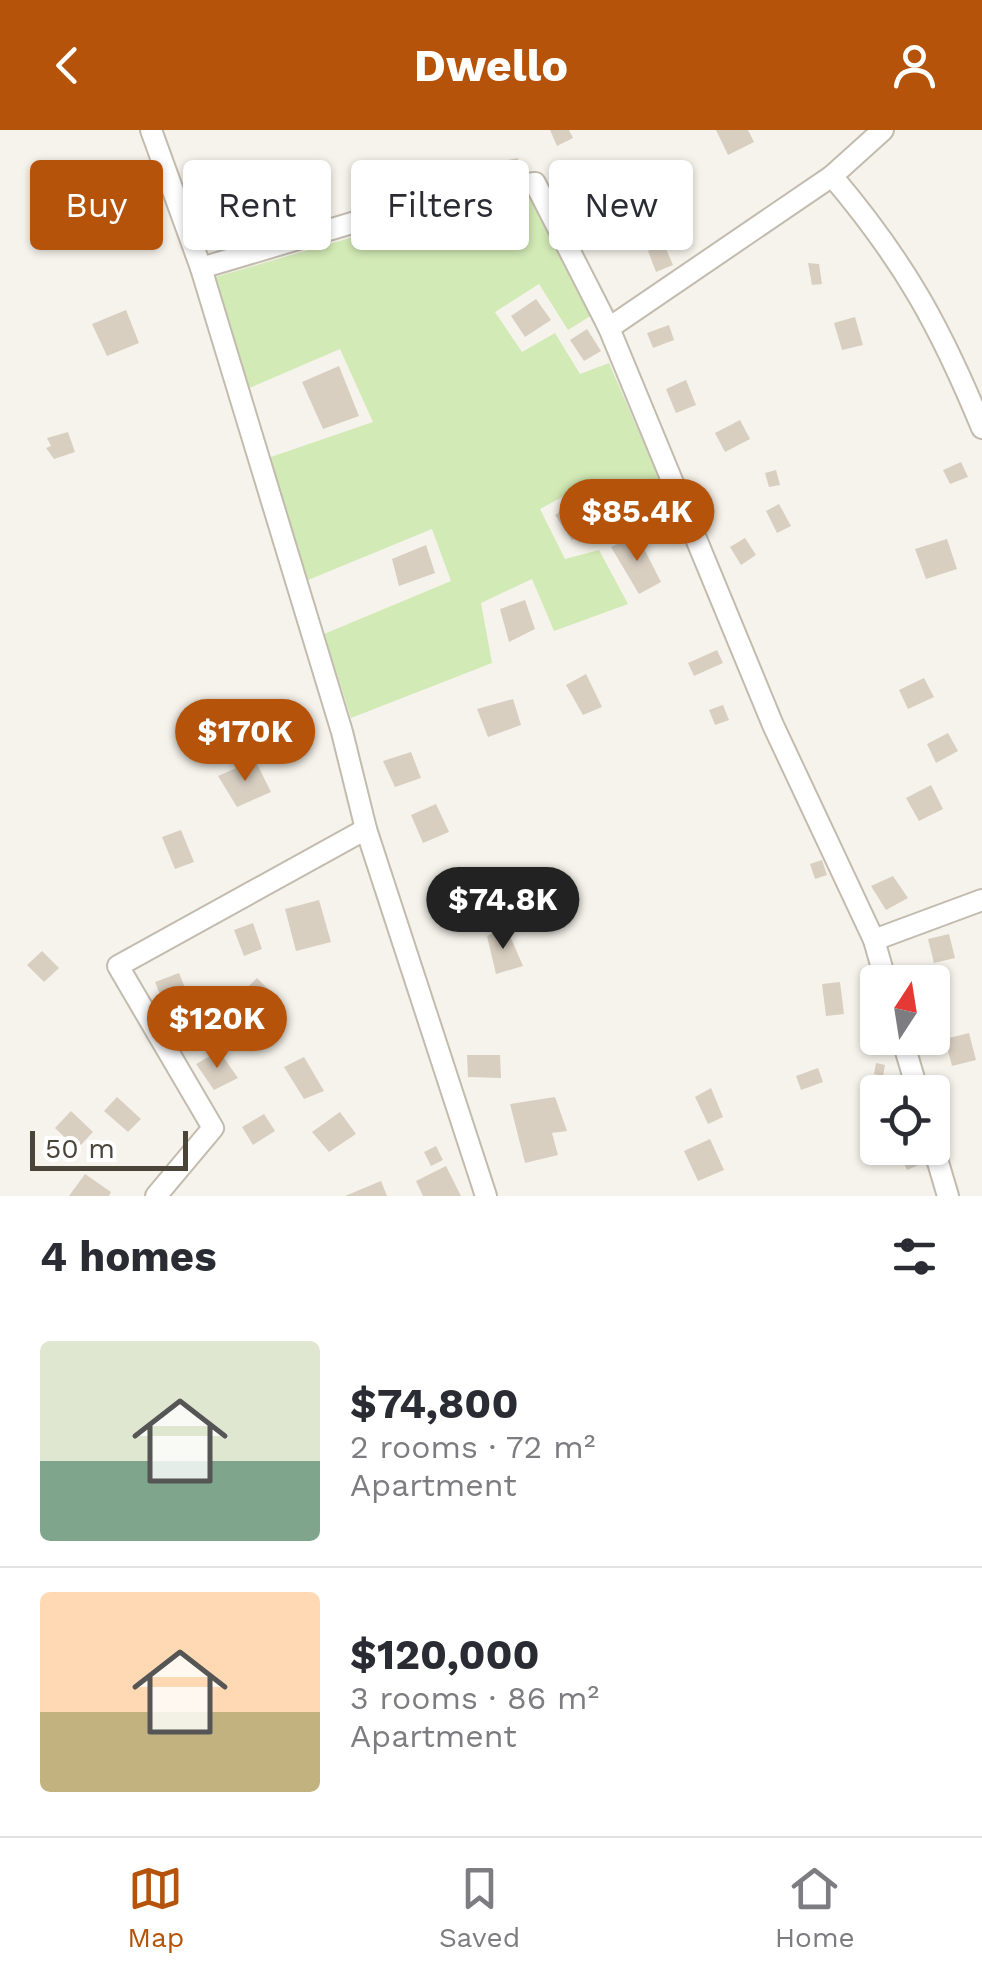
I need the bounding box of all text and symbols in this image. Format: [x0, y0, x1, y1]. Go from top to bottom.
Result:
icon: back [40, 38, 95, 93]
icon: person [887, 38, 942, 93]
text: Dwello [414, 39, 568, 92]
chip: Buy [30, 160, 163, 250]
chip: Rent [183, 160, 331, 250]
chip: Filters [351, 160, 529, 250]
chip: New [549, 160, 693, 250]
pin: $85.4K [556, 479, 718, 564]
text: $85.4K [581, 492, 693, 530]
pin: $170K [175, 699, 315, 784]
text: $170K [197, 712, 293, 750]
pin: $74.8K [422, 867, 584, 952]
text: $74.8K [448, 880, 558, 918]
north arrow [860, 965, 950, 1055]
map controls [860, 965, 950, 1165]
pin: $120K [147, 986, 287, 1071]
text: $120K [169, 999, 265, 1037]
button: locate [860, 1075, 950, 1165]
scale bar [30, 1126, 188, 1170]
text: 50 m [45, 1132, 115, 1165]
icon: filters [887, 1229, 942, 1284]
text: 4 homes [40, 1232, 217, 1281]
text: $74,800 [350, 1379, 518, 1428]
icon: home [120, 1381, 240, 1501]
text: 2 rooms · 72 m² [350, 1428, 595, 1466]
text: Apartment [350, 1466, 517, 1504]
text: $120,000 [350, 1630, 540, 1679]
icon: home [120, 1632, 240, 1752]
text: 3 rooms · 86 m² [350, 1679, 599, 1717]
text: Apartment [350, 1717, 517, 1755]
tab: Map [127, 1861, 184, 1954]
tab: Saved [439, 1861, 520, 1954]
tab: Home [775, 1861, 855, 1954]

